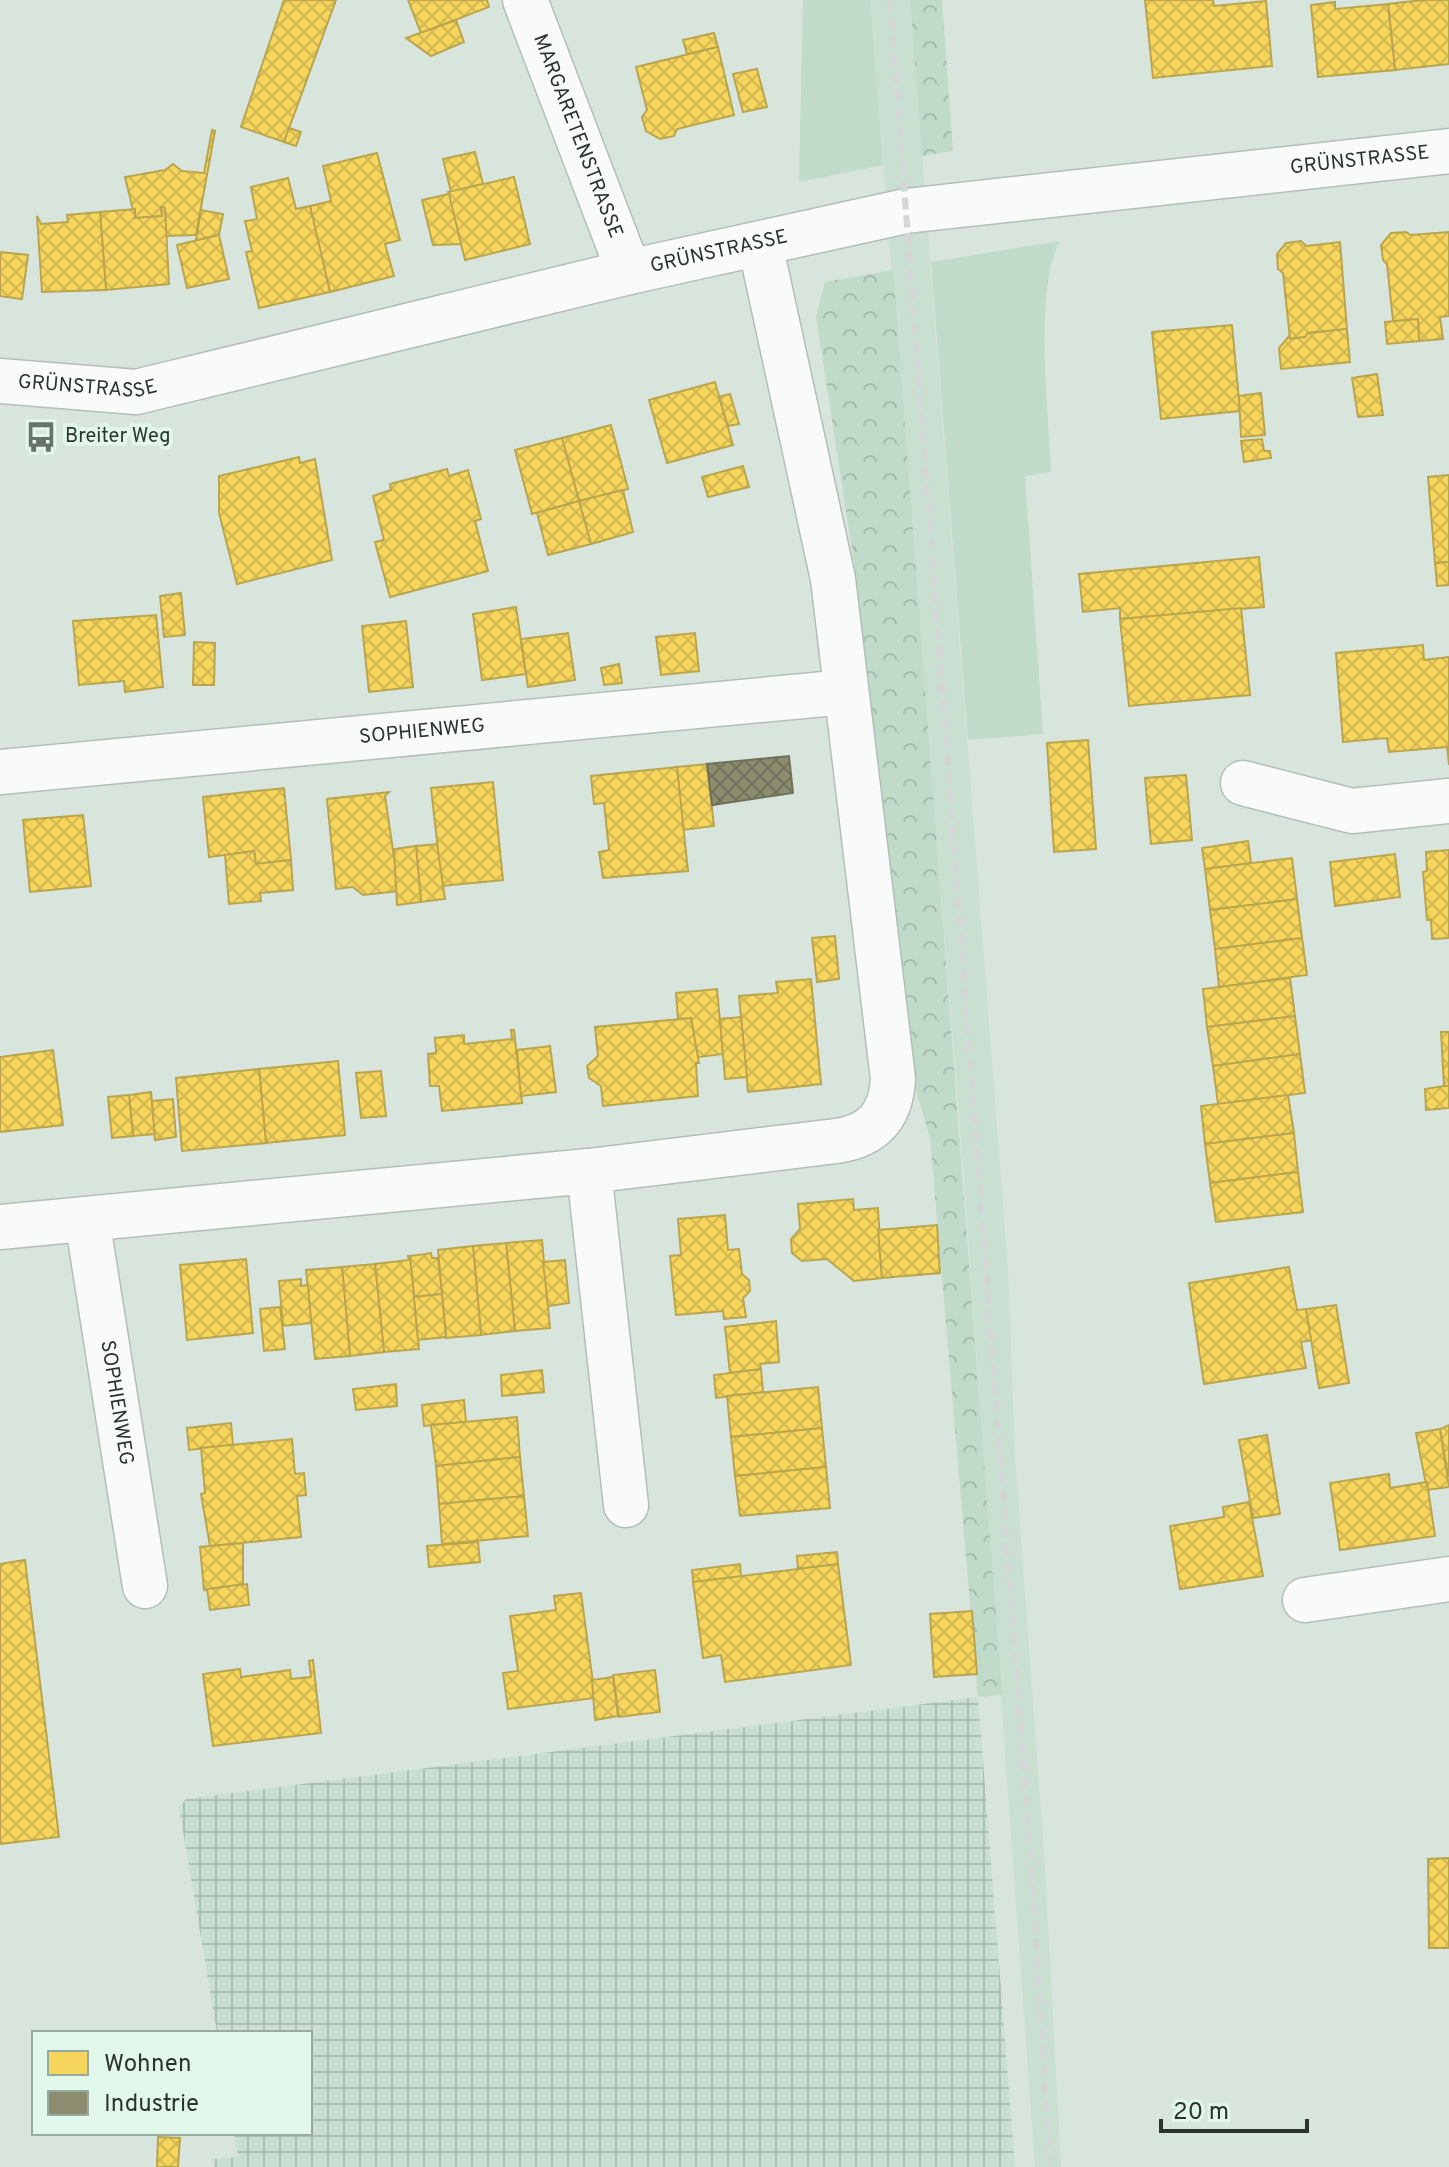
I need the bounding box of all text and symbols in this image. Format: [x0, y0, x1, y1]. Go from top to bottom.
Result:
street label: MARGARETENSTRASSE [526, 31, 628, 242]
street label: GRÜNSTRASSE [1289, 140, 1431, 181]
street label: GRÜNSTRASSE [648, 224, 790, 280]
street label: GRÜNSTRASSE [17, 369, 160, 405]
bus stop icon: Breiter Weg [24, 420, 58, 454]
place label: Breiter Weg [65, 424, 170, 450]
street label: SOPHIENWEG [358, 713, 486, 751]
street label: SOPHIENWEG [93, 1338, 139, 1467]
legend [32, 2031, 312, 2135]
text: Wohnen [104, 2050, 191, 2080]
scale bar [1161, 2083, 1307, 2133]
text: Industrie [104, 2090, 199, 2120]
text: 20 m [1173, 2098, 1229, 2128]

